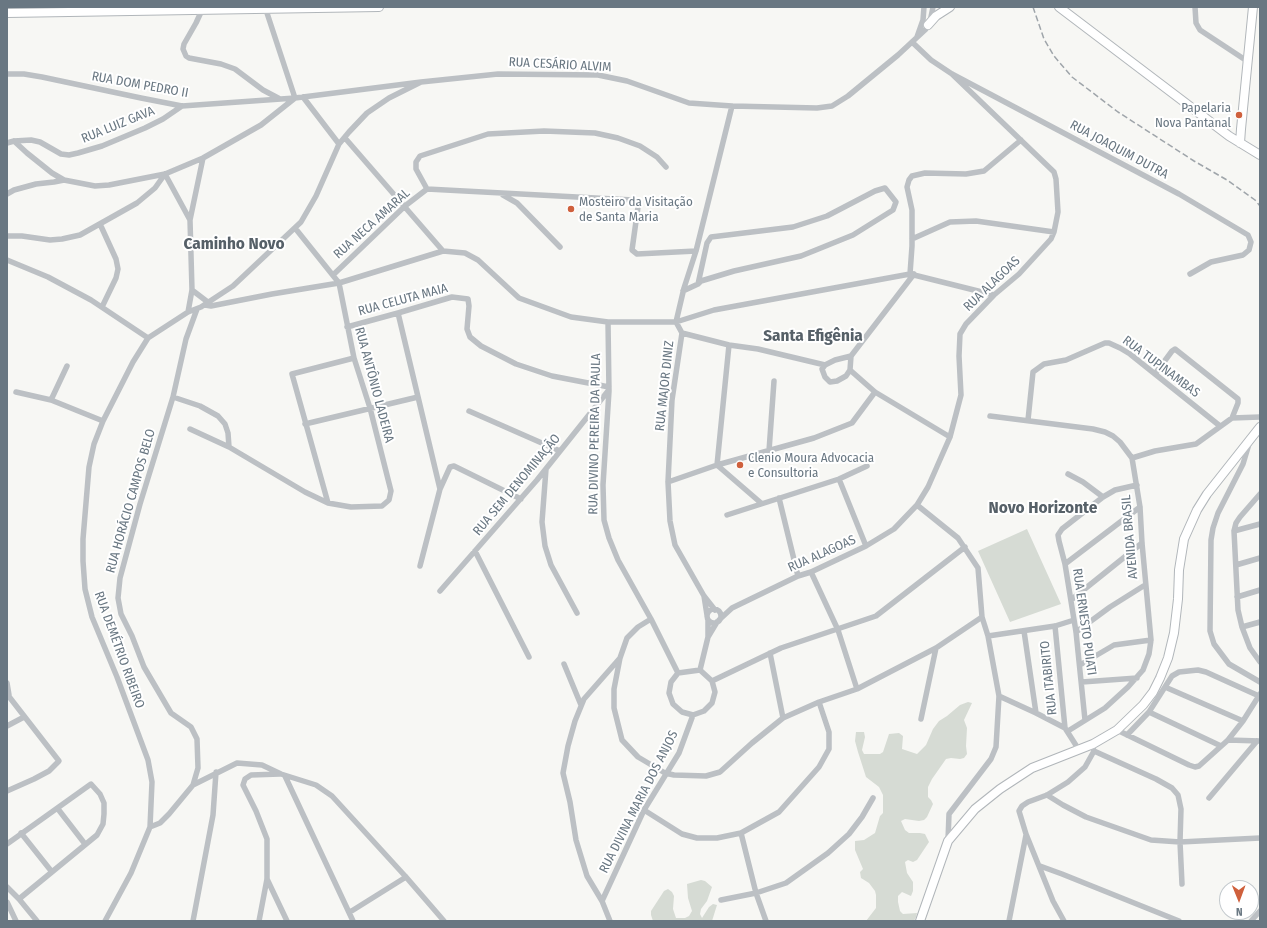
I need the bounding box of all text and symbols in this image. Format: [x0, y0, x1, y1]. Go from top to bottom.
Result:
street label: RUA CESÁRIO ALVIM [508, 55, 612, 75]
street label: RUA DOM PEDRO II [91, 69, 189, 101]
place label: Papelaria Nova Pantanal [1155, 100, 1231, 131]
street label: RUA LUIZ GAVA [79, 103, 157, 147]
marker: Papelaria Nova Pantanal [1234, 110, 1244, 120]
street label: RUA JOAQUIM DUTRA [1067, 117, 1171, 183]
street label: RUA NECA AMARAL [331, 186, 413, 262]
place label: Mosteiro da Visitação de Santa Maria [579, 194, 693, 225]
marker: Mosteiro da Visitação de Santa Maria [566, 204, 576, 214]
district label: Caminho Novo [183, 234, 285, 254]
street label: RUA ALAGOAS [961, 253, 1023, 315]
street label: RUA CELUTA MAIA [357, 281, 449, 319]
street label: RUA ANTÔNIO LADEIRA [351, 326, 397, 444]
district label: Santa Efigênia [763, 326, 863, 346]
street label: RUA TUPINAMBAS [1119, 333, 1203, 401]
street label: RUA MAJOR DINIZ [653, 340, 677, 432]
street label: RUA DIVINO PEREIRA DA PAULA [586, 353, 604, 515]
street label: RUA HORÁCIO CAMPOS BELO [103, 427, 159, 575]
street label: RUA SEM DENOMINAÇÃO [470, 431, 564, 539]
place label: Clenio Moura Advocacia e Consultoria [748, 450, 874, 481]
marker: Clenio Moura Advocacia e Consultoria [735, 460, 745, 470]
street label: AVENIDA BRASIL [1119, 494, 1141, 580]
district label: Novo Horizonte [989, 498, 1097, 518]
street label: RUA ALAGOAS [786, 532, 858, 576]
street label: RUA ERNESTO PUIATI [1069, 568, 1099, 676]
street label: RUA DEMÉTRIO RIBEIRO [91, 589, 147, 711]
street label: RUA ITABIRITO [1037, 640, 1061, 716]
street label: RUA DIVINA MARIA DOS ANJOS [596, 728, 682, 876]
north arrow [1219, 880, 1259, 920]
text: N [1236, 905, 1243, 918]

